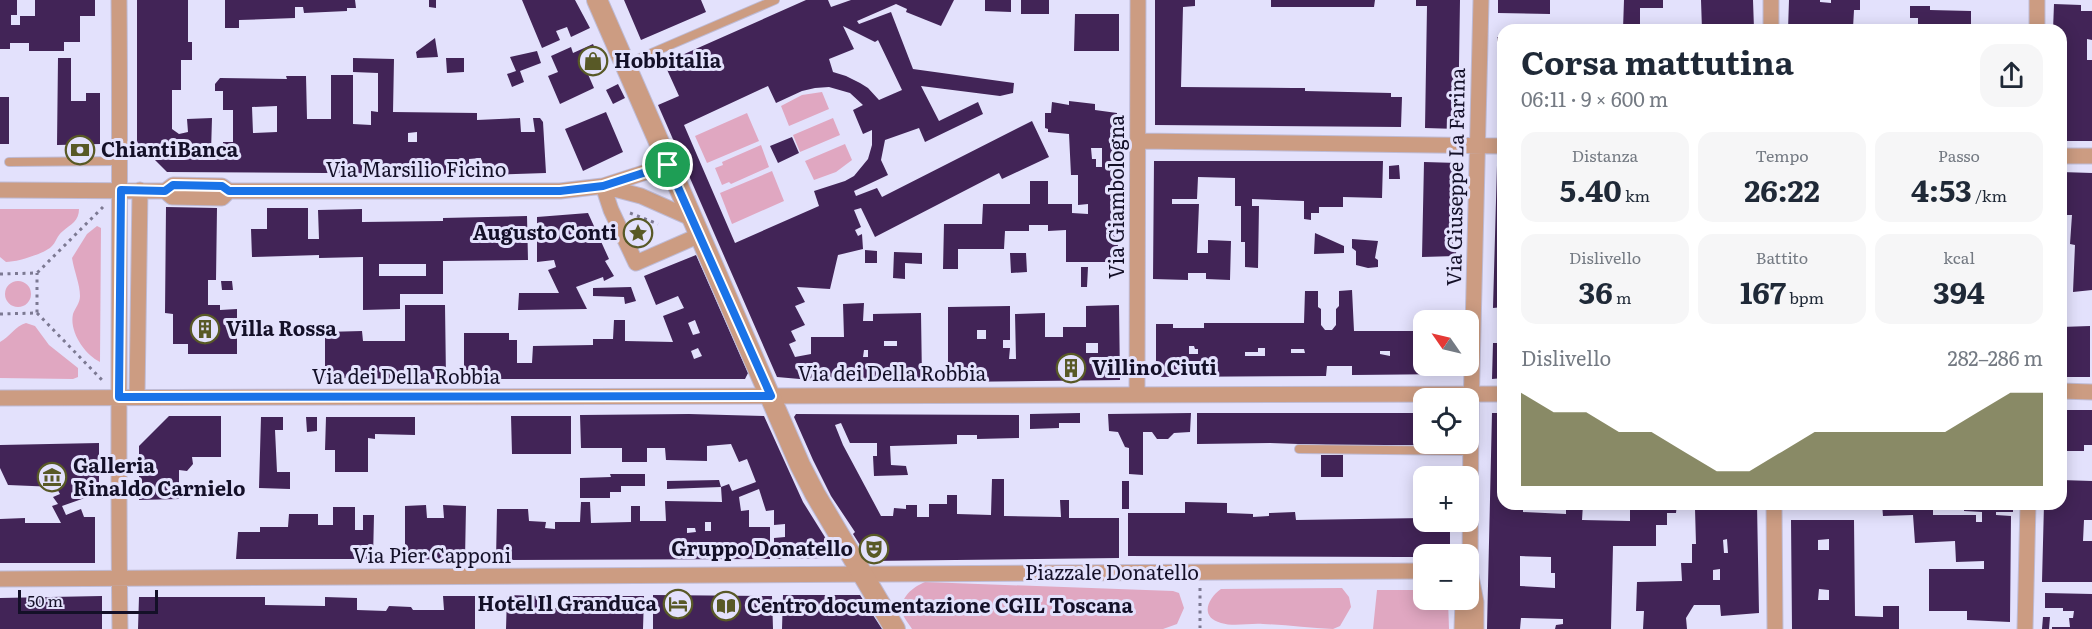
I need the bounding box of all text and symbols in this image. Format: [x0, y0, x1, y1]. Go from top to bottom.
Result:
text: Corsa mattutina [1521, 36, 1794, 85]
place label: Hobbitalia [614, 44, 722, 74]
button: share [1980, 44, 2043, 107]
shop icon: Hobbitalia [577, 45, 609, 77]
street label: Via Giuseppe La Farina [1437, 67, 1471, 286]
text: 06:11 · 9 × 600 m [1521, 83, 1668, 113]
street label: Via Giambologna [1100, 115, 1130, 279]
place label: ChiantiBanca [101, 133, 239, 163]
bank icon: ChiantiBanca [64, 134, 96, 166]
pin [642, 139, 693, 190]
text: Distanza [1572, 143, 1638, 167]
text: Tempo [1755, 143, 1809, 167]
text: Passo [1938, 143, 1980, 167]
icon: arrive [651, 148, 684, 181]
street label: Via Marsilio Ficino [326, 153, 506, 183]
text: 5.40 [1560, 167, 1622, 211]
text: 26:22 [1744, 167, 1820, 211]
text: 4:53 [1911, 167, 1972, 211]
text: km [1622, 183, 1650, 207]
text: /km [1972, 183, 2007, 207]
place label: Augusto Conti [473, 216, 617, 246]
place icon: Augusto Conti [622, 217, 654, 249]
text: Dislivello [1569, 245, 1641, 269]
text: Battito [1756, 245, 1808, 269]
text: kcal [1943, 245, 1975, 269]
text: 36 [1579, 269, 1613, 313]
text: 167 [1740, 269, 1786, 313]
text: 394 [1933, 269, 1985, 313]
text: m [1613, 285, 1632, 309]
text: bpm [1786, 285, 1824, 309]
north arrow [1413, 310, 1479, 376]
map controls [1413, 310, 1479, 610]
place label: Villa Rossa [226, 312, 337, 342]
building icon: Villa Rossa [189, 313, 221, 345]
text: Dislivello [1521, 342, 1611, 372]
text: 282–286 m [1948, 342, 2043, 372]
place label: Villino Ciuti [1092, 351, 1217, 381]
building icon: Villino Ciuti [1055, 352, 1087, 384]
street label: Via dei Della Robbia [798, 357, 987, 387]
street label: Via dei Della Robbia [312, 360, 501, 390]
button: locate [1413, 388, 1479, 454]
place label: Galleria Rinaldo Carnielo [73, 449, 245, 502]
museum icon: Galleria Rinaldo Carnielo [36, 461, 68, 493]
button: + [1413, 466, 1479, 532]
place label: Gruppo Donatello [671, 532, 853, 562]
theatre icon: Gruppo Donatello [858, 533, 890, 565]
street label: Via Pier Capponi [353, 539, 512, 569]
button: − [1413, 544, 1479, 610]
street label: Piazzale Donatello [1025, 556, 1199, 586]
scale bar [18, 587, 158, 614]
place label: Hotel Il Granduca [478, 587, 657, 617]
text: 50 m [27, 588, 63, 612]
hotel icon: Hotel Il Granduca [662, 588, 694, 620]
place label: Centro documentazione CGIL Toscana [747, 589, 1133, 619]
library icon: Centro documentazione CGIL Toscana [710, 590, 742, 622]

